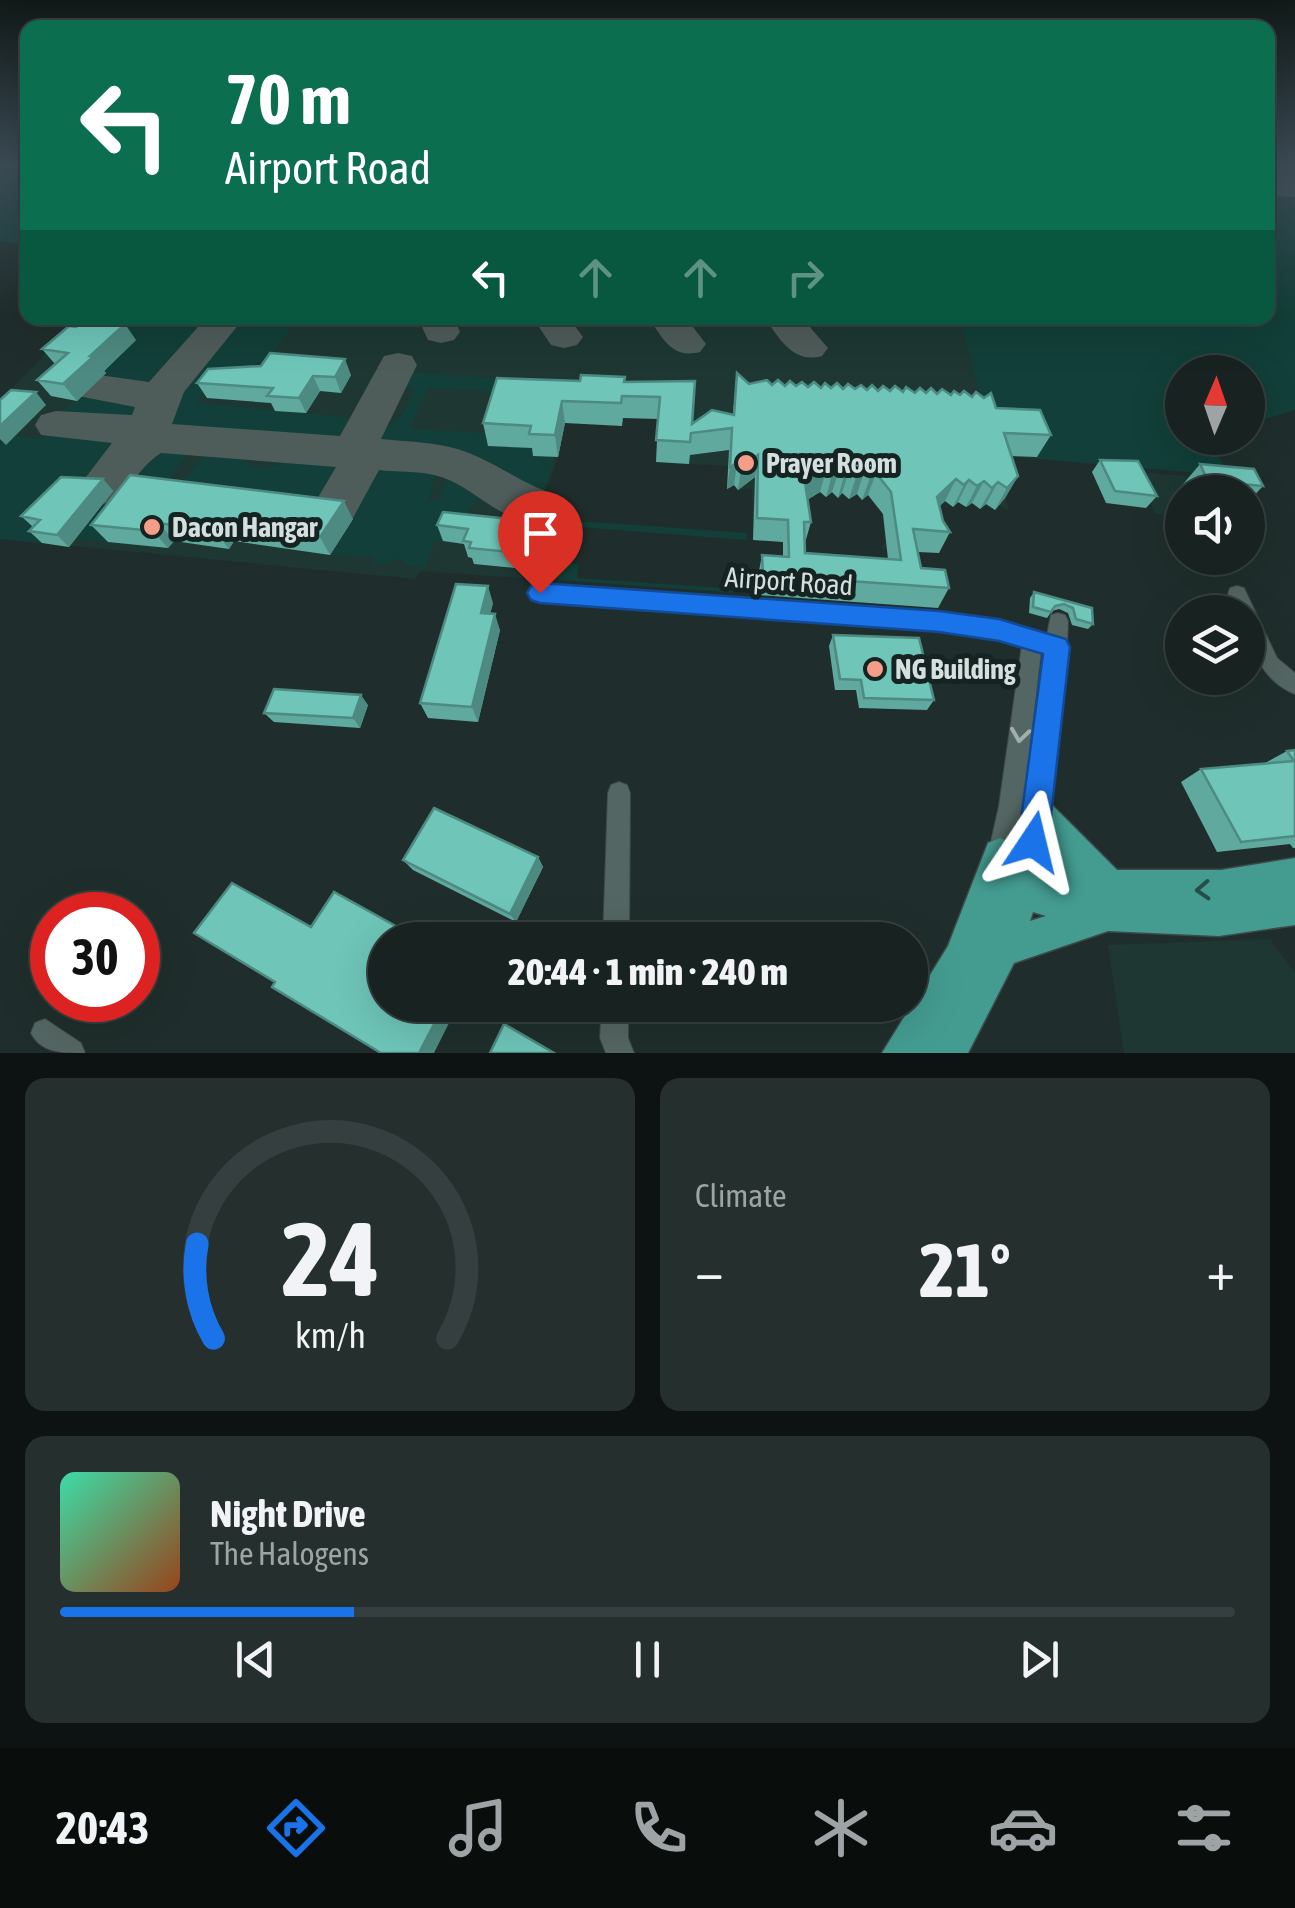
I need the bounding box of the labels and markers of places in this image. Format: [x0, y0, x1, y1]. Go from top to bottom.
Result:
place label: Prayer Room [766, 447, 897, 479]
marker: Prayer Room [735, 452, 757, 474]
pin [498, 491, 583, 594]
place label: Dacon Hangar [172, 511, 318, 543]
marker: Dacon Hangar [141, 516, 163, 538]
place label: NG Building [895, 653, 1017, 685]
marker: NG Building [864, 658, 886, 680]

